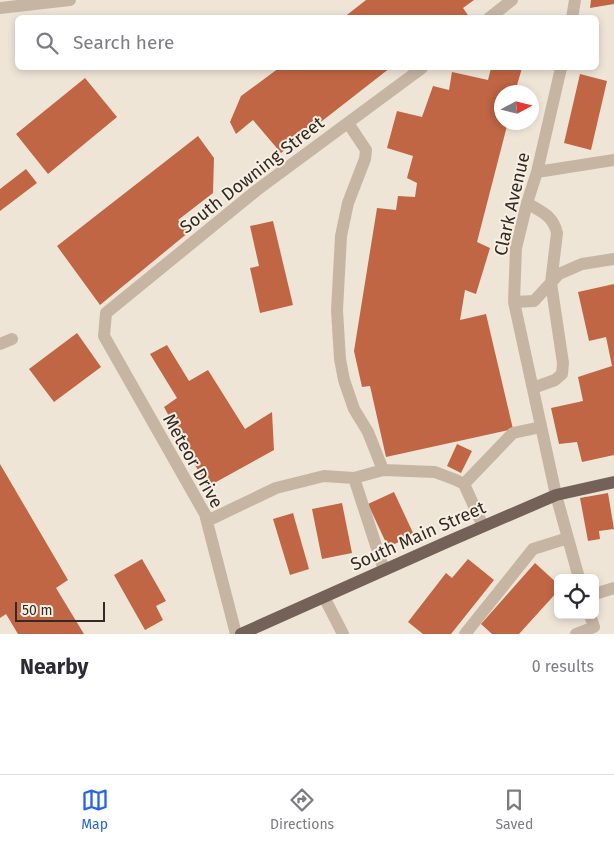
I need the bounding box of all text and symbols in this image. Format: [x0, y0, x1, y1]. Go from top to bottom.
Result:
search box [15, 15, 599, 70]
icon: search [33, 29, 61, 57]
text: Search here [73, 31, 174, 54]
north arrow [494, 85, 539, 130]
street label: South Downing Street [176, 112, 329, 238]
street label: Clark Avenue [489, 150, 535, 258]
street label: Meteor Drive [158, 410, 228, 512]
street label: South Main Street [347, 496, 489, 576]
map controls [554, 574, 599, 619]
button: locate [554, 574, 599, 619]
scale bar [15, 599, 105, 622]
text: 50 m [22, 602, 53, 619]
text: Nearby [20, 654, 88, 680]
text: 0 results [532, 657, 594, 676]
tab: Map [81, 786, 109, 833]
tab: Directions [270, 786, 334, 833]
tab: Saved [495, 786, 533, 833]

